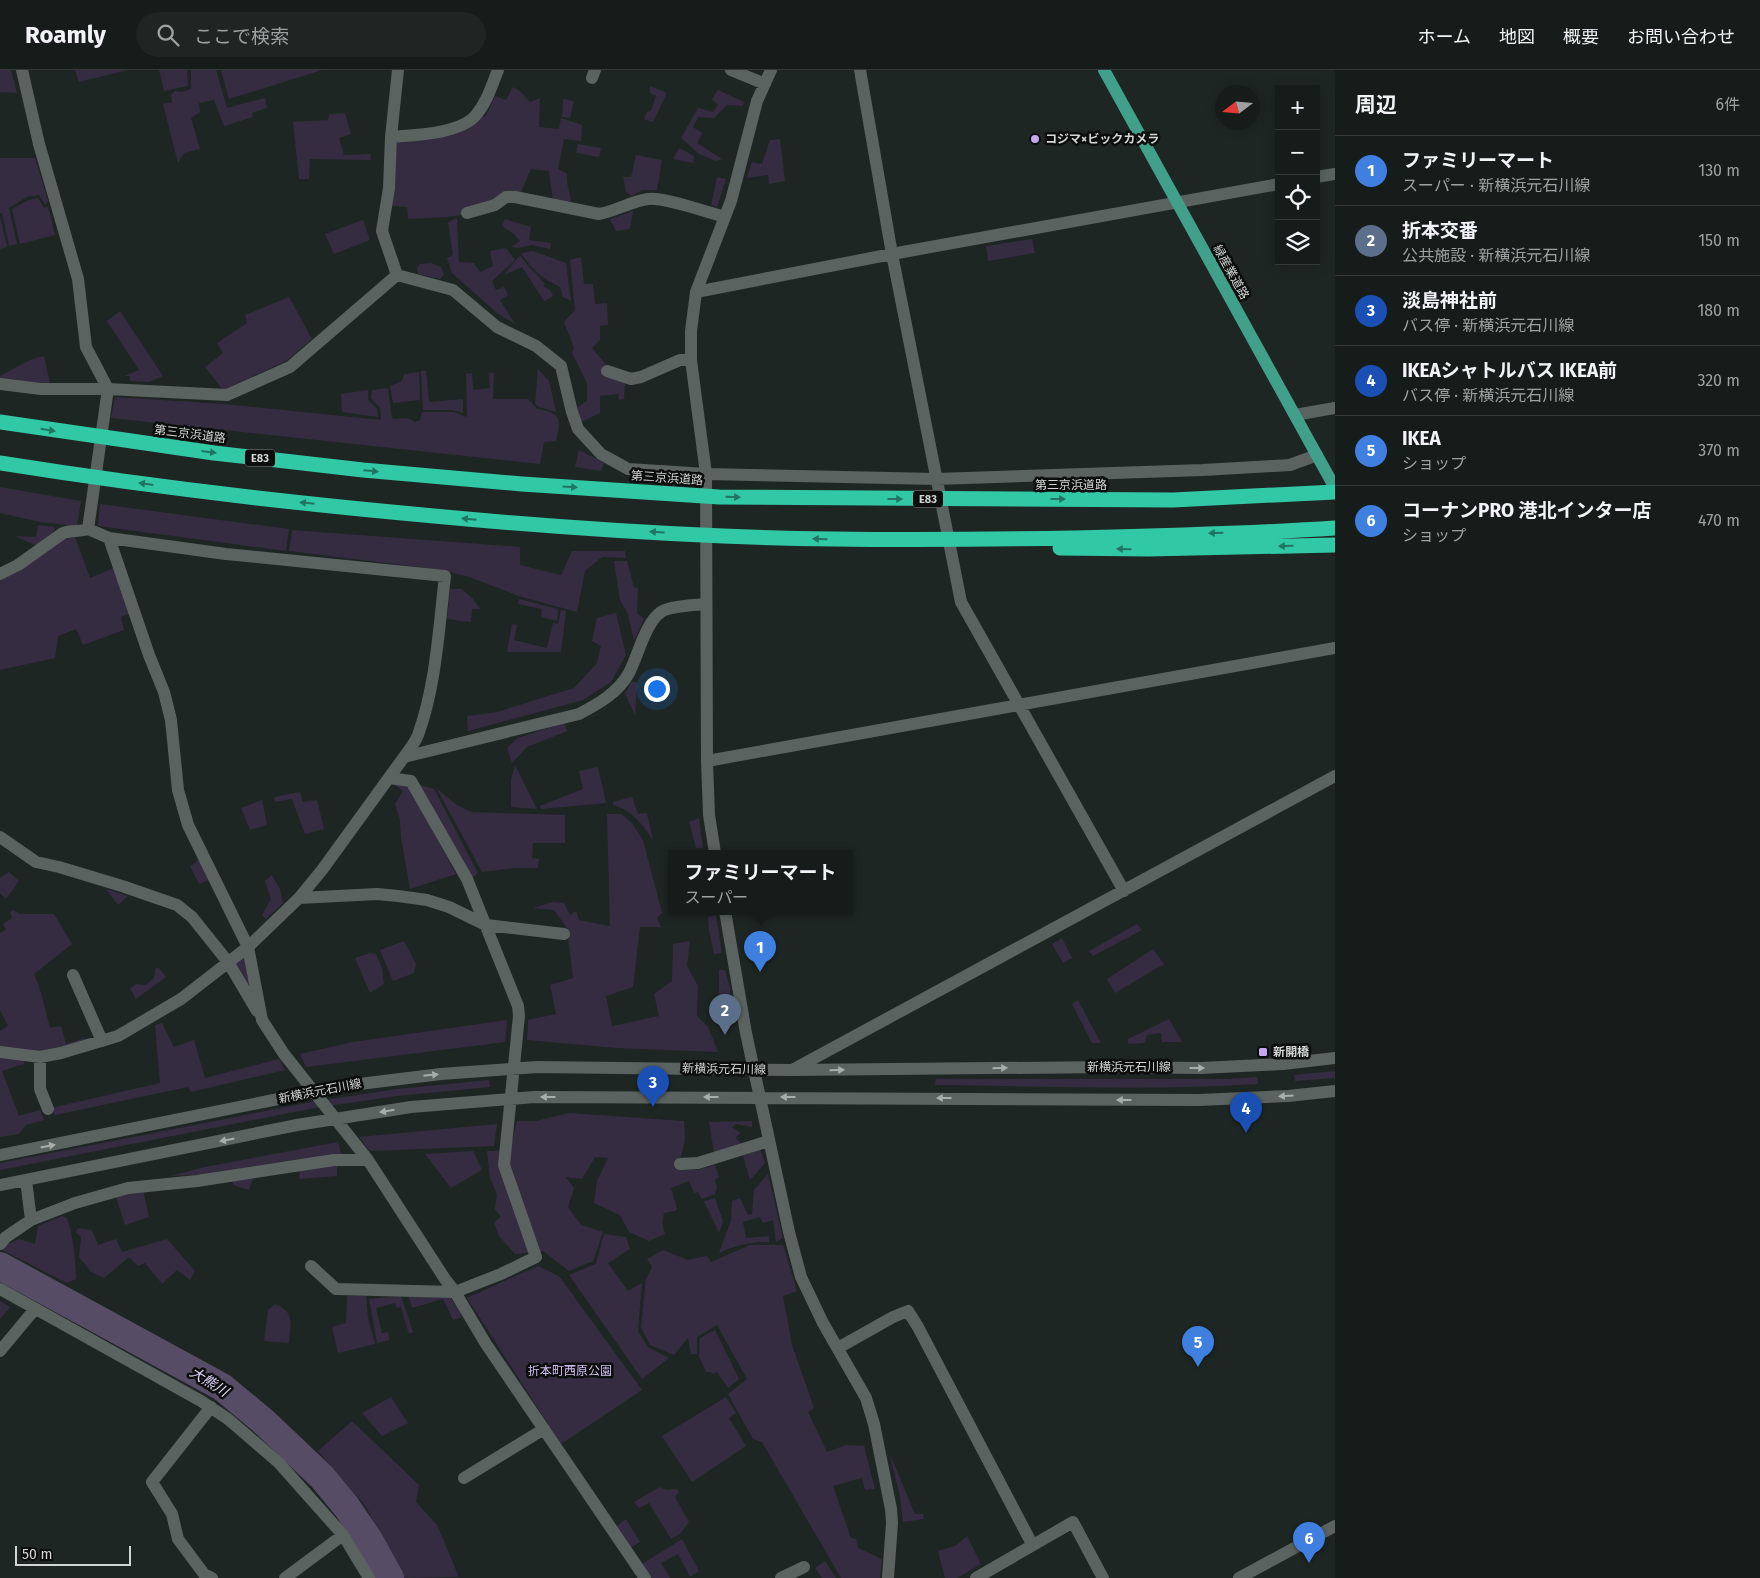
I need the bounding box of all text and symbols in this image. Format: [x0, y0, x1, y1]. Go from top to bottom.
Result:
search box [136, 12, 486, 57]
text: Roamly [25, 21, 106, 49]
icon: search [154, 21, 182, 49]
text: ここで検索 [194, 25, 289, 48]
text: ホーム [1418, 26, 1471, 48]
text: 地図 [1499, 26, 1535, 48]
text: 概要 [1563, 26, 1599, 48]
text: お問い合わせ [1627, 26, 1735, 48]
north arrow [1215, 85, 1260, 130]
map controls [1275, 85, 1320, 265]
button: + [1275, 85, 1320, 130]
text: 周辺 [1355, 92, 1397, 118]
text: 6件 [1715, 95, 1740, 114]
button: − [1275, 130, 1320, 175]
place label: コジマ×ビックカメラ [1045, 132, 1159, 146]
marker: コジマ×ビックカメラ [1029, 133, 1041, 145]
text: ファミリーマート [1402, 149, 1554, 172]
text: 1 [1367, 161, 1375, 180]
text: 130 m [1698, 161, 1740, 180]
button: locate [1275, 175, 1320, 220]
text: スーパー · 新横浜元石川線 [1402, 176, 1590, 195]
text: 折本交番 [1402, 219, 1478, 242]
button: layers [1275, 220, 1320, 265]
text: 2 [1367, 231, 1375, 250]
text: 150 m [1698, 231, 1740, 250]
street label: 緑産業道路 [1210, 242, 1252, 302]
text: 公共施設 · 新横浜元石川線 [1402, 246, 1590, 265]
text: 淡島神社前 [1402, 289, 1497, 312]
text: 3 [1367, 301, 1375, 320]
text: 180 m [1697, 301, 1740, 320]
text: バス停 · 新横浜元石川線 [1402, 316, 1574, 335]
text: IKEAシャトルバス IKEA前 [1402, 359, 1617, 382]
text: 4 [1366, 371, 1376, 390]
text: 320 m [1697, 371, 1740, 390]
text: バス停 · 新横浜元石川線 [1402, 386, 1574, 405]
street label: 第三京浜道路 [153, 423, 227, 445]
one-way arrow [40, 426, 56, 434]
text: IKEA [1402, 427, 1441, 450]
text: 5 [1367, 441, 1375, 460]
text: 370 m [1698, 441, 1740, 460]
one-way arrow [201, 448, 217, 456]
road number: E83 [245, 449, 275, 466]
text: ショップ [1402, 454, 1466, 473]
one-way arrow [363, 467, 379, 475]
street label: 第三京浜道路 [631, 469, 703, 487]
street label: 第三京浜道路 [1035, 478, 1107, 492]
one-way arrow [137, 480, 153, 488]
one-way arrow [563, 484, 579, 492]
road number: E83 [913, 490, 943, 508]
one-way arrow [725, 493, 741, 501]
one-way arrow [887, 495, 903, 503]
one-way arrow [1050, 496, 1066, 504]
one-way arrow [299, 499, 315, 507]
text: コーナンPRO 港北インター店 [1402, 499, 1652, 522]
text: 6 [1366, 511, 1376, 530]
text: 470 m [1698, 511, 1740, 530]
one-way arrow [460, 515, 476, 523]
text: ショップ [1402, 526, 1466, 545]
one-way arrow [649, 528, 665, 536]
one-way arrow [1208, 530, 1224, 538]
one-way arrow [812, 535, 828, 543]
one-way arrow [1278, 542, 1294, 550]
one-way arrow [1116, 545, 1132, 553]
your location [644, 676, 670, 702]
popup [668, 850, 853, 915]
text: ファミリーマート [684, 861, 837, 884]
text: スーパー [684, 888, 748, 907]
pin: 1 [744, 931, 776, 972]
pin: 2 [709, 994, 741, 1035]
place label: 新開橋 [1273, 1045, 1310, 1059]
marker: 新開橋 [1257, 1046, 1269, 1058]
street label: 新横浜元石川線 [1087, 1060, 1171, 1074]
street label: 新横浜元石川線 [682, 1061, 766, 1077]
one-way arrow [992, 1064, 1008, 1072]
one-way arrow [1190, 1064, 1206, 1072]
pin: 3 [637, 1066, 669, 1107]
one-way arrow [830, 1066, 846, 1074]
one-way arrow [423, 1070, 439, 1078]
street label: 新横浜元石川線 [277, 1076, 363, 1106]
pin: 4 [1230, 1092, 1262, 1133]
one-way arrow [1278, 1092, 1294, 1100]
one-way arrow [540, 1093, 556, 1101]
one-way arrow [703, 1093, 719, 1101]
one-way arrow [779, 1093, 795, 1101]
one-way arrow [936, 1094, 952, 1102]
one-way arrow [1116, 1095, 1132, 1103]
one-way arrow [378, 1107, 394, 1115]
one-way arrow [218, 1136, 234, 1144]
one-way arrow [40, 1141, 56, 1149]
pin: 5 [1182, 1326, 1214, 1367]
water label: 大熊川 [187, 1364, 233, 1401]
park label: 折本町西原公園 [528, 1364, 612, 1378]
pin: 6 [1293, 1522, 1325, 1563]
scale bar [15, 1543, 131, 1566]
text: 50 m [22, 1546, 53, 1563]

